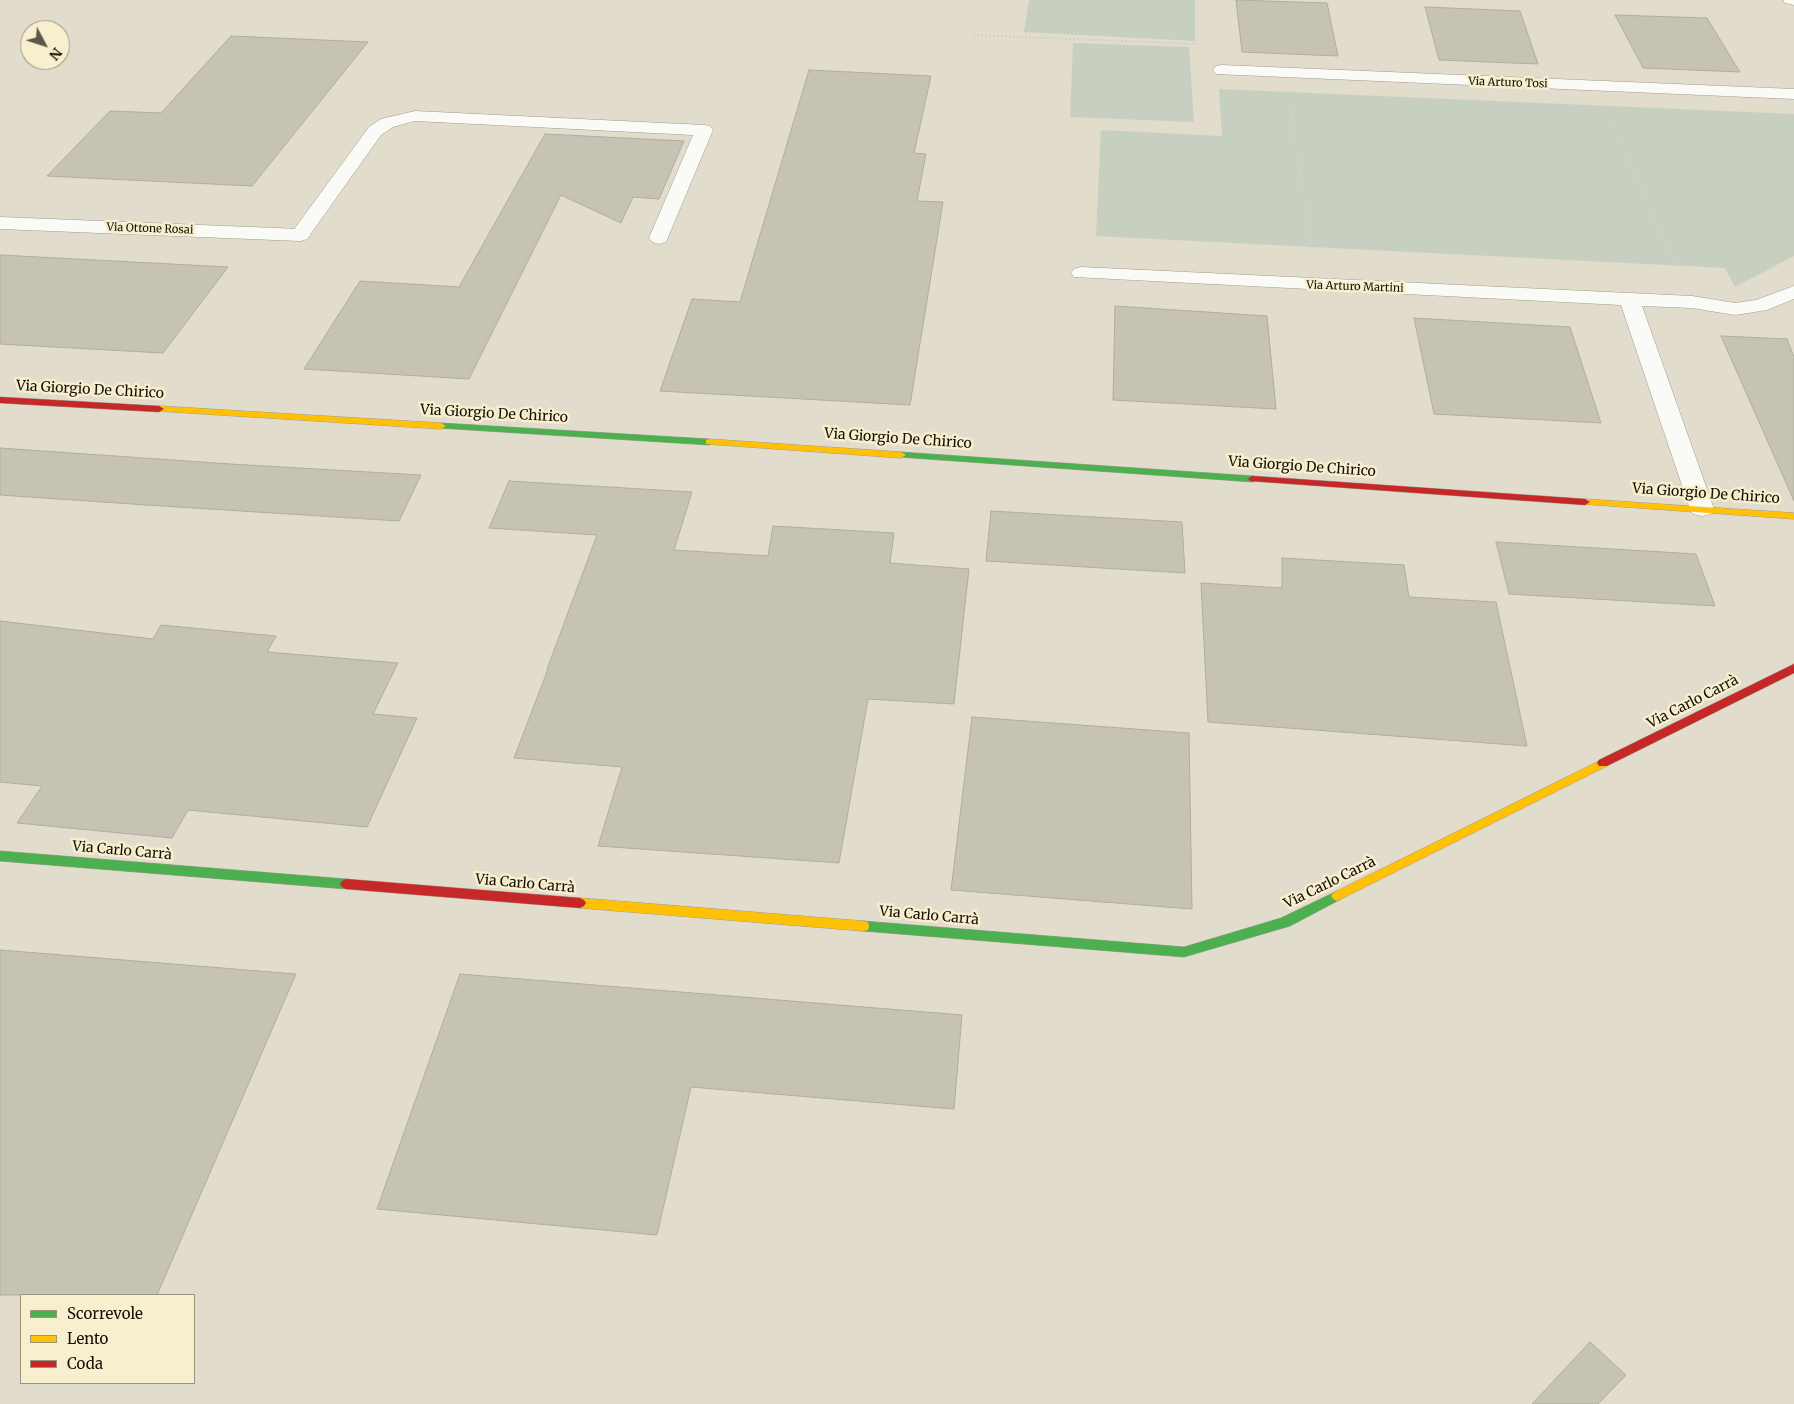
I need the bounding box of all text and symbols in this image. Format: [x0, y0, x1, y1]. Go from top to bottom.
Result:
north arrow [20, 20, 70, 70]
text: N [45, 44, 66, 64]
street label: Via Arturo Tosi [1468, 75, 1548, 91]
street label: Via Ottone Rosai [106, 221, 194, 237]
street label: Via Arturo Martini [1306, 279, 1404, 295]
street label: Via Giorgio De Chirico [16, 378, 164, 402]
street label: Via Giorgio De Chirico [420, 402, 568, 426]
street label: Via Giorgio De Chirico [824, 425, 972, 453]
street label: Via Giorgio De Chirico [1228, 453, 1376, 481]
street label: Via Giorgio De Chirico [1632, 480, 1780, 508]
street label: Via Carlo Carrà [1645, 672, 1741, 732]
street label: Via Carlo Carrà [72, 838, 172, 864]
street label: Via Carlo Carrà [1281, 854, 1379, 912]
street label: Via Carlo Carrà [475, 871, 575, 897]
street label: Via Carlo Carrà [879, 903, 979, 929]
legend [20, 1294, 195, 1384]
text: Scorrevole [67, 1304, 143, 1323]
text: Lento [67, 1329, 108, 1348]
text: Coda [67, 1354, 103, 1373]

